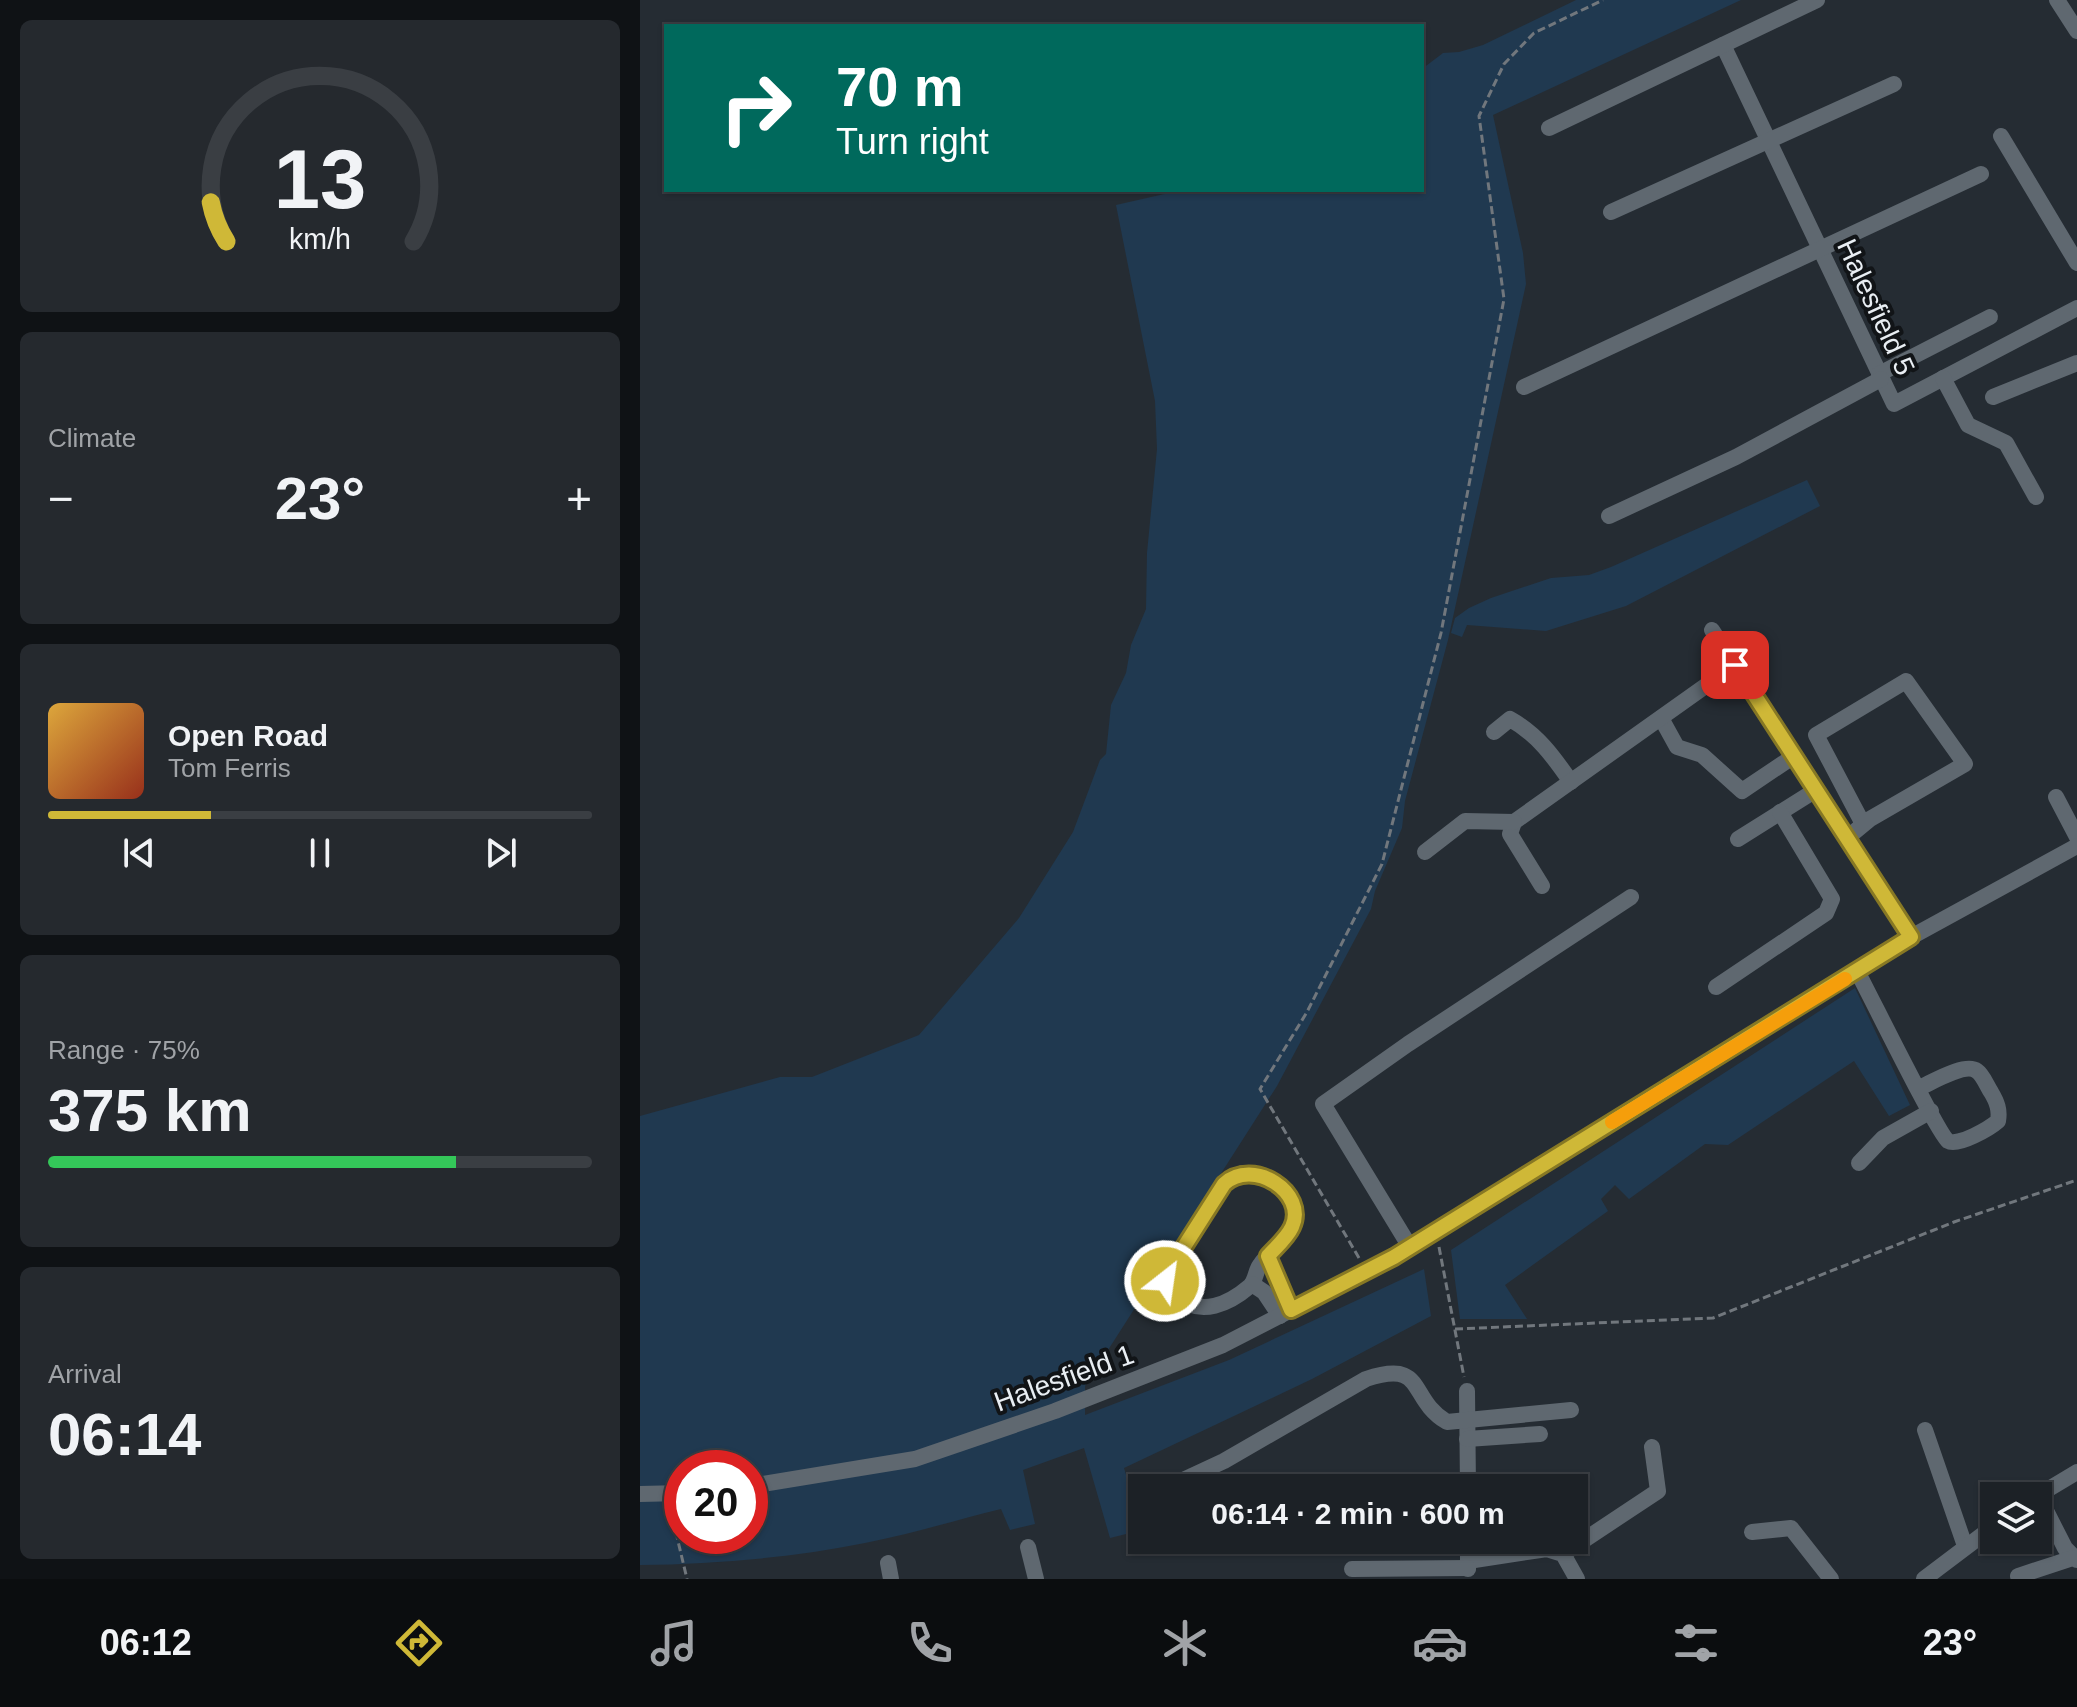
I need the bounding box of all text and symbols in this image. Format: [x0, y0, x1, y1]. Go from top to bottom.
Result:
text: 70 m [836, 55, 964, 118]
icon: right [704, 56, 808, 160]
text: Turn right [836, 121, 989, 162]
text: 13 [274, 132, 366, 225]
text: km/h [289, 223, 351, 255]
street label: Halesfield 5 [1831, 234, 1921, 380]
text: Climate [48, 423, 136, 453]
text: 23° [275, 465, 365, 532]
text: − [48, 474, 74, 523]
text: + [566, 474, 592, 523]
pin [1701, 631, 1769, 699]
icon: arrive [1713, 643, 1757, 687]
text: Open Road [168, 719, 328, 752]
text: Tom Ferris [168, 753, 291, 783]
icon: previous [117, 831, 161, 875]
icon: pause [298, 831, 342, 875]
icon: next [479, 831, 523, 875]
text: Range · 75% [48, 1035, 200, 1065]
text: 375 km [48, 1077, 252, 1144]
position arrow [1123, 1239, 1207, 1323]
street label: Halesfield 1 [990, 1338, 1138, 1418]
text: Arrival [48, 1359, 122, 1389]
text: 06:14 [48, 1401, 201, 1468]
speed limit sign: 20 [664, 1450, 768, 1554]
map controls [1980, 1482, 2052, 1554]
button: layers [1980, 1482, 2052, 1554]
text: 06:14 · 2 min · 600 m [1211, 1497, 1505, 1530]
icon: directions [391, 1615, 447, 1671]
icon: music [646, 1615, 702, 1671]
icon: phone [902, 1615, 958, 1671]
icon: climate [1157, 1615, 1213, 1671]
icon: car [1412, 1615, 1468, 1671]
icon: filters [1668, 1615, 1724, 1671]
text: 06:12 [100, 1622, 192, 1663]
text: 23° [1923, 1622, 1977, 1663]

